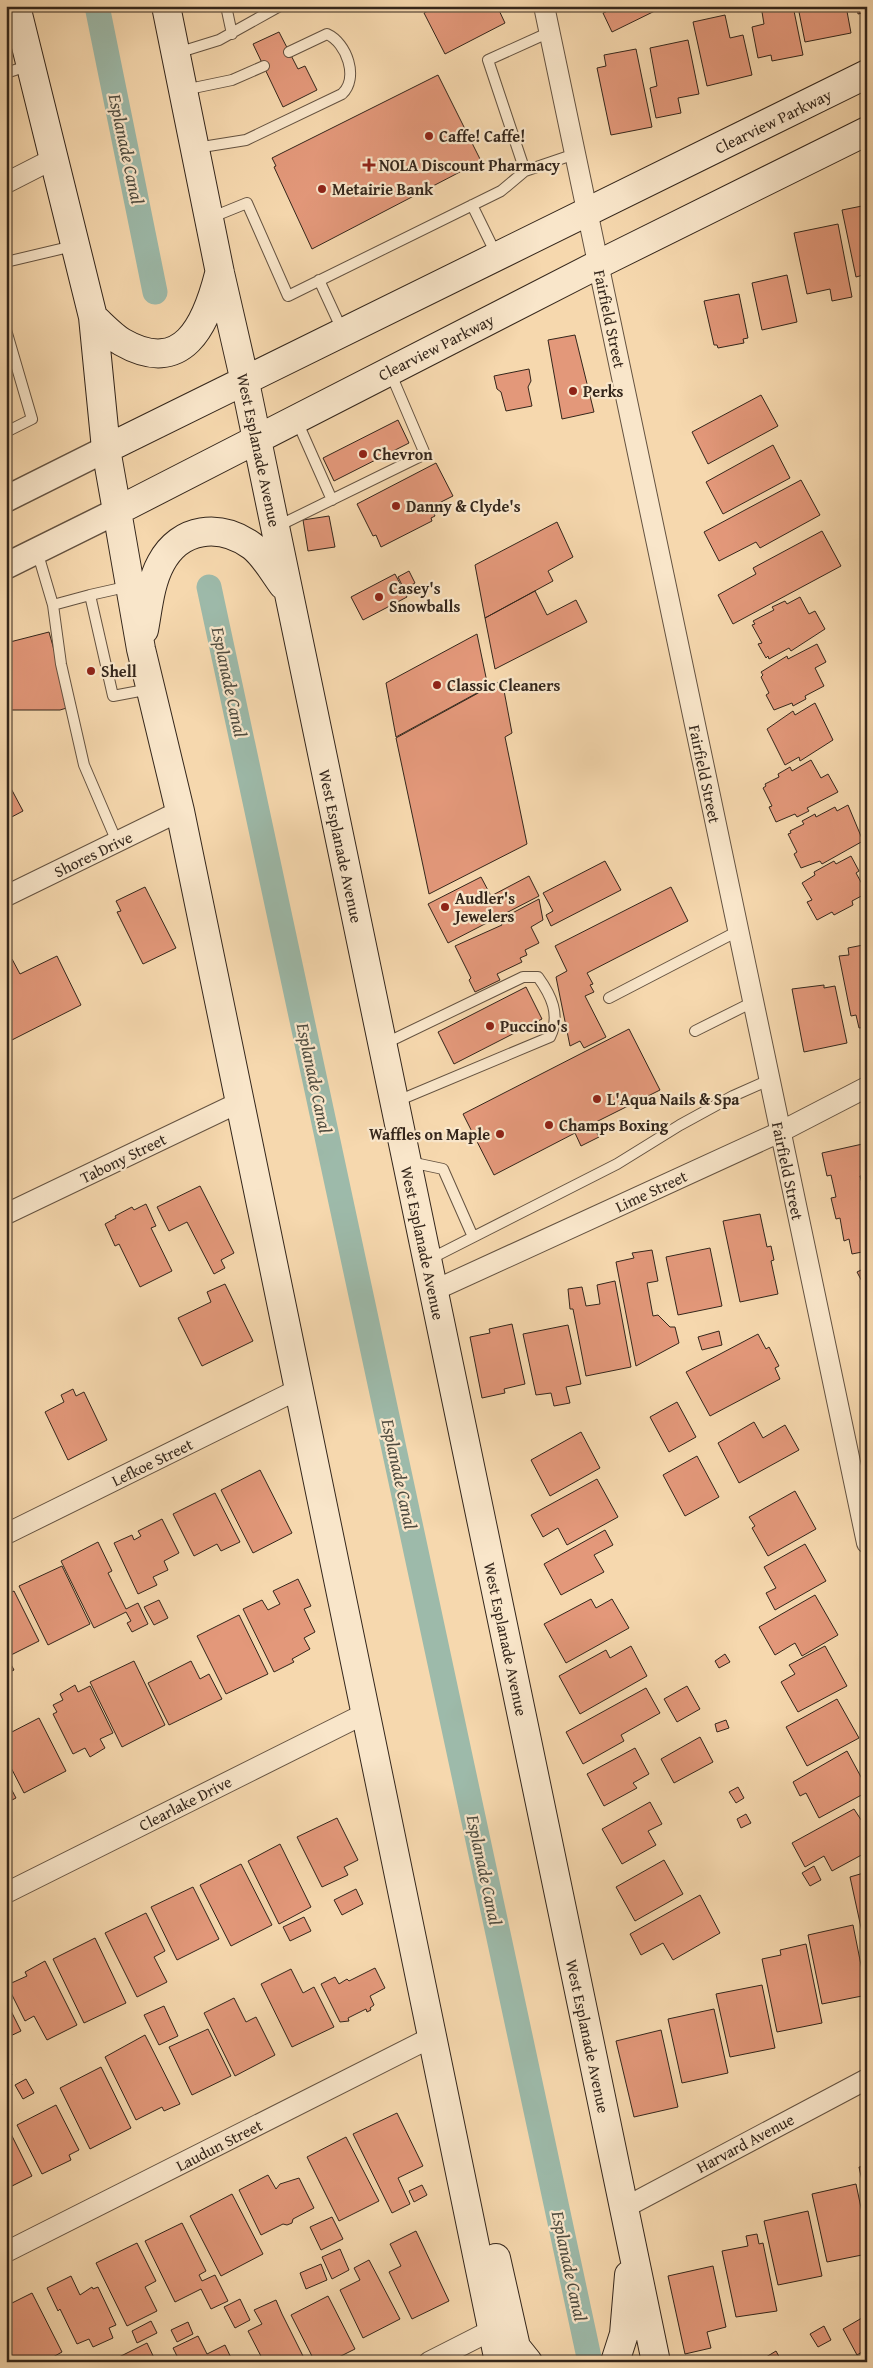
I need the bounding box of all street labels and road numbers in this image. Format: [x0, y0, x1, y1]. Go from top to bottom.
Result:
street label: Clearview Parkway [711, 82, 835, 160]
street label: Fairfield Street [588, 268, 632, 371]
street label: Clearview Parkway [374, 307, 498, 387]
street label: West Esplanade Avenue [231, 371, 287, 529]
street label: Fairfield Street [683, 723, 727, 826]
street label: West Esplanade Avenue [313, 767, 369, 925]
street label: Shores Drive [50, 825, 136, 883]
street label: Fairfield Street [766, 1120, 810, 1223]
street label: Tabony Street [76, 1127, 171, 1189]
street label: West Esplanade Avenue [395, 1164, 451, 1322]
street label: Lime Street [611, 1164, 691, 1218]
street label: Lefkoe Street [107, 1432, 197, 1492]
street label: West Esplanade Avenue [478, 1560, 534, 1718]
street label: Clearlake Drive [134, 1769, 236, 1837]
street label: West Esplanade Avenue [560, 1957, 616, 2115]
street label: Harvard Avenue [692, 2107, 798, 2179]
street label: Laudun Street [172, 2113, 267, 2177]

